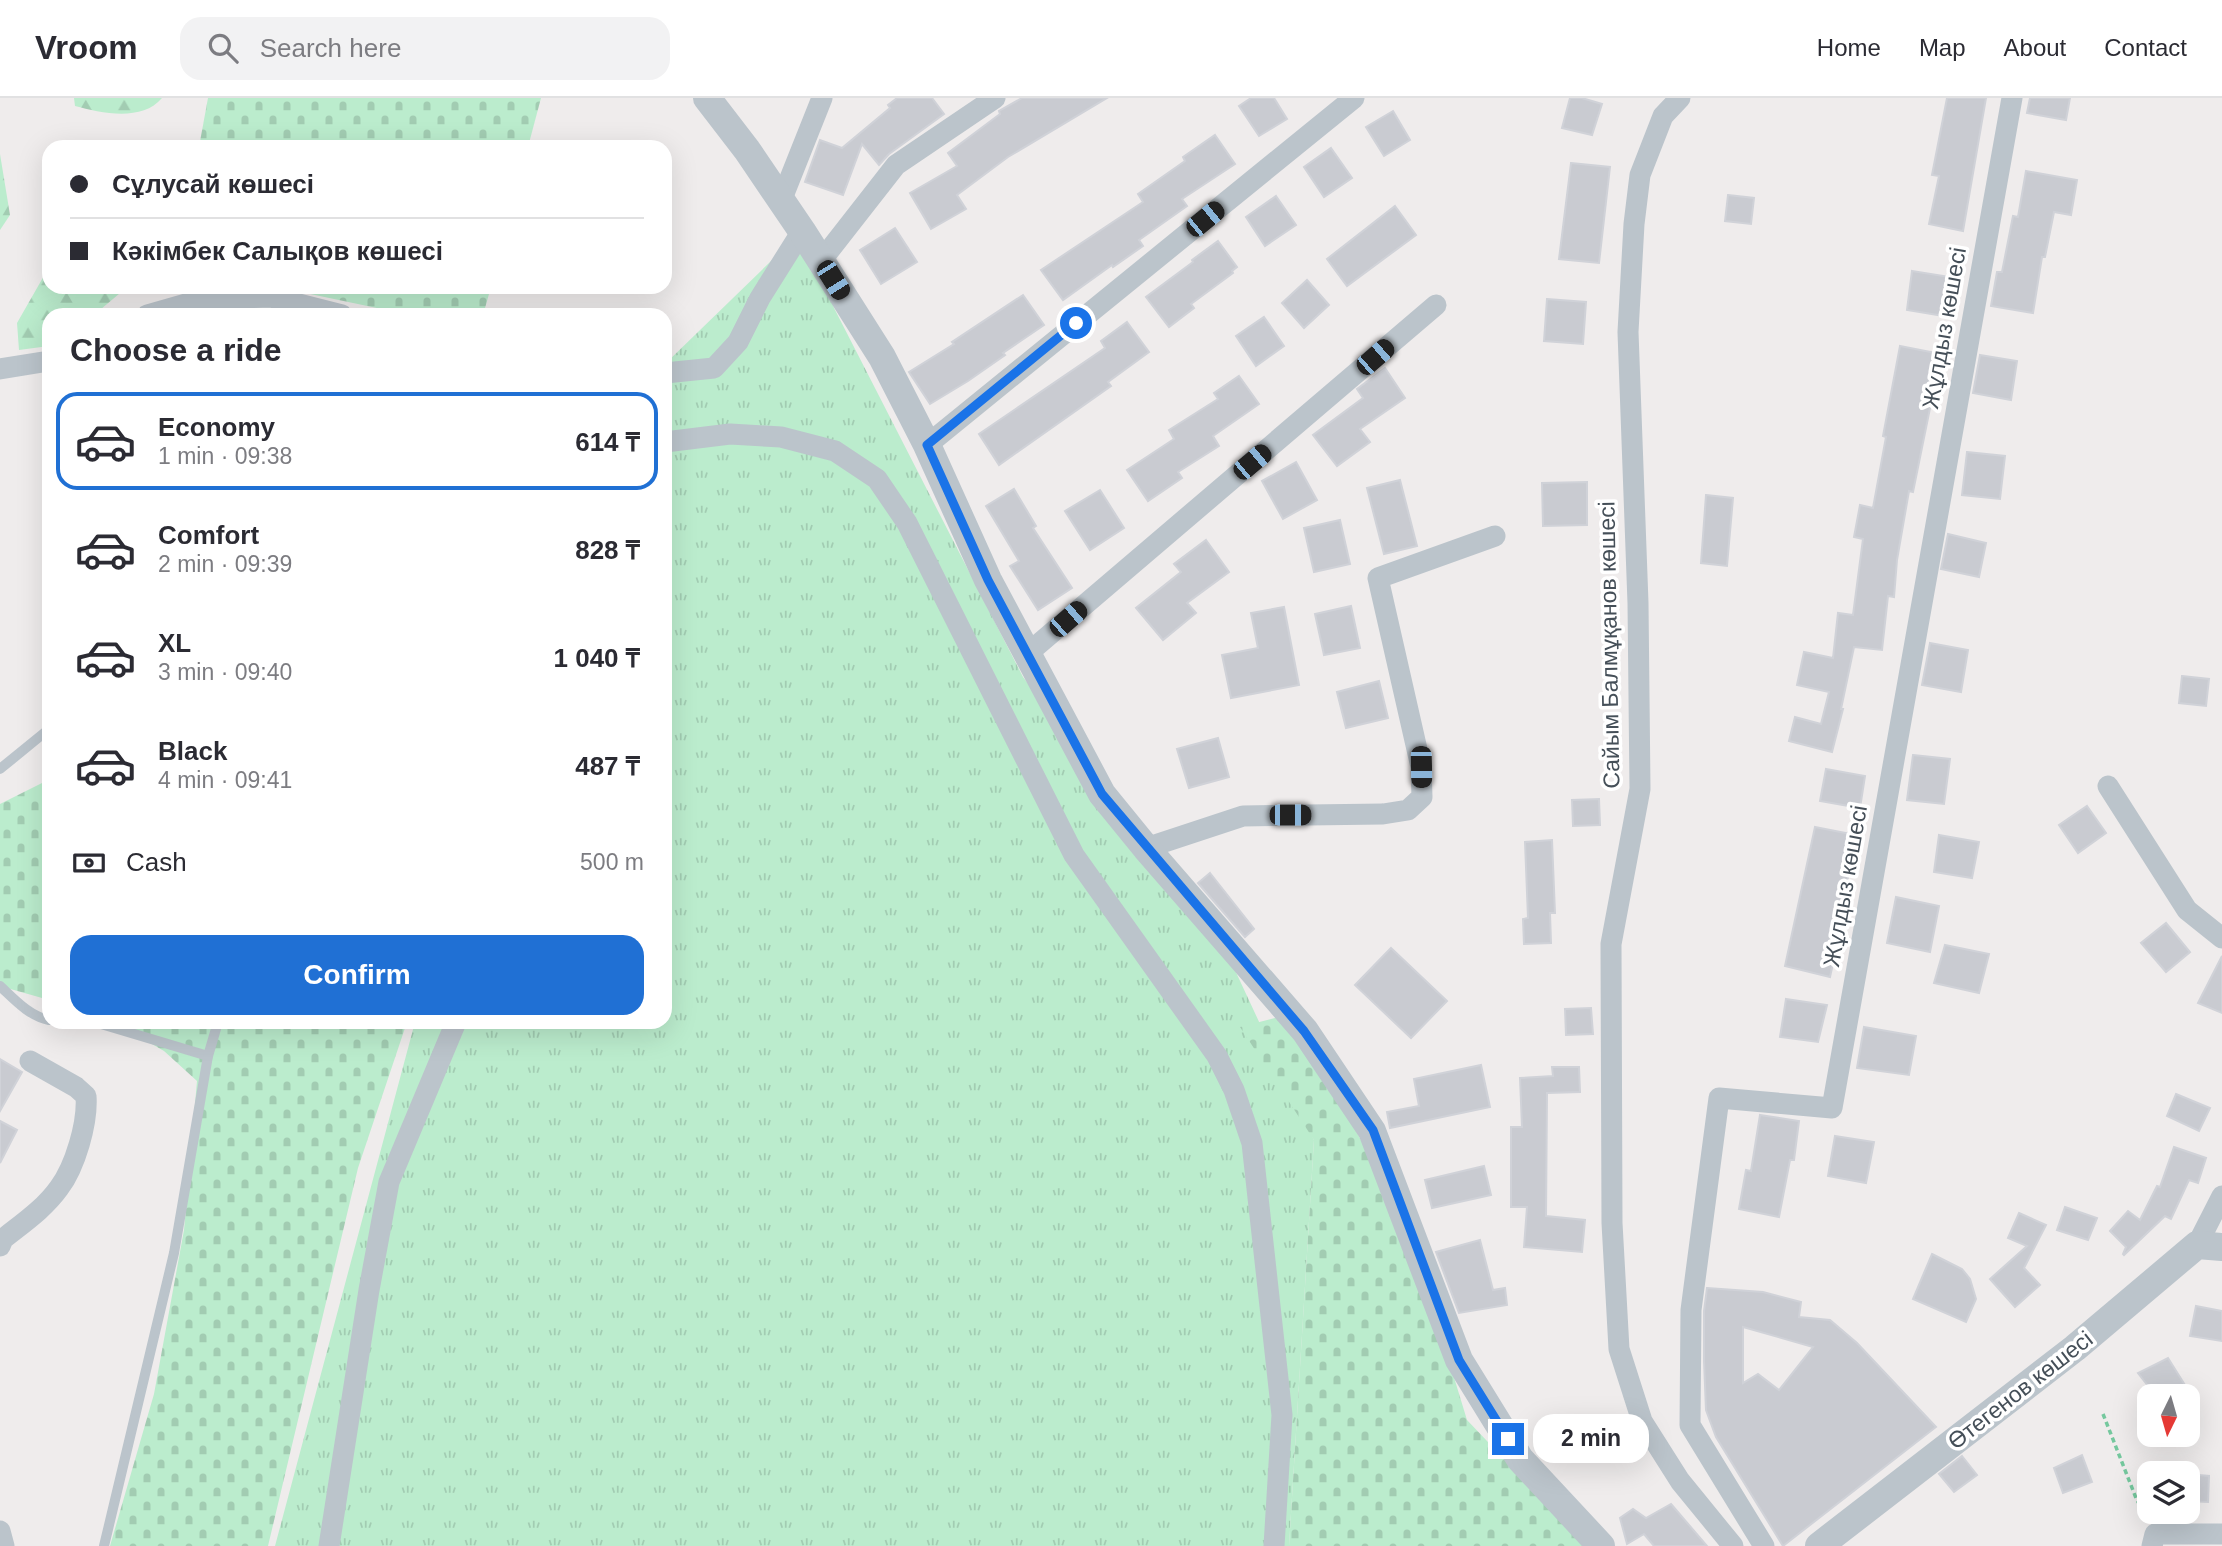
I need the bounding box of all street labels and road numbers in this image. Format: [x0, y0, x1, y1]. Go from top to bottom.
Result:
street label: Жұлдыз көшесі [1917, 245, 1971, 411]
street label: Сайым Балмұқанов көшесі [1593, 501, 1625, 789]
street label: Жұлдыз көшесі [1818, 803, 1872, 969]
street label: Өтегенов көшесі [1942, 1325, 2098, 1455]

